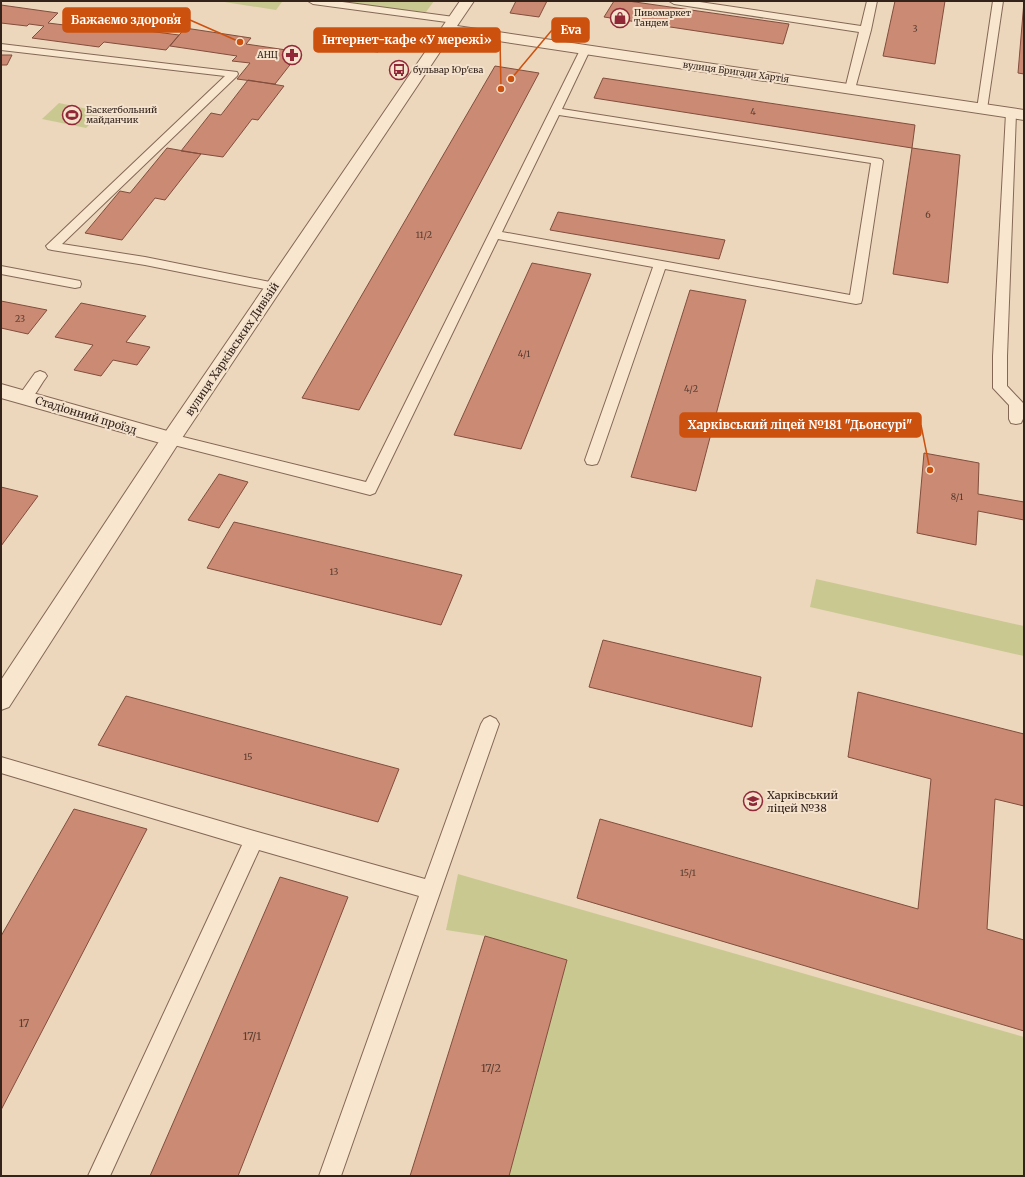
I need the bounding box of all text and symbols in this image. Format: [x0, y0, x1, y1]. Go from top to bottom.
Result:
shop icon: Пивомаркет Тандем [609, 7, 631, 29]
place label: Пивомаркет Тандем [634, 7, 692, 28]
callout: Бажаємо здоровʼя [63, 8, 190, 32]
text: Бажаємо здоровʼя [71, 12, 181, 27]
callout: Eva [552, 18, 589, 42]
text: Eva [560, 22, 582, 37]
house number: 3 [912, 23, 918, 34]
callout: Інтернет-кафе «У мережі» [314, 28, 500, 52]
text: Інтернет-кафе «У мережі» [322, 32, 492, 47]
pharmacy icon: АНЦ [281, 44, 303, 66]
place label: АНЦ [256, 49, 278, 60]
bus stop icon: бульвар Юр'єва [388, 59, 410, 81]
street label: вулиця Бригади Хартія [682, 59, 790, 84]
place label: бульвар Юр'єва [413, 64, 484, 75]
sports icon: Баскетбольний майданчик [61, 104, 83, 126]
place label: Баскетбольний майданчик [86, 104, 157, 125]
house number: 4 [750, 106, 756, 117]
house number: 6 [925, 209, 931, 220]
house number: 11/2 [416, 229, 432, 240]
street label: вулиця Харківських Дивізій [182, 279, 282, 418]
house number: 23 [15, 313, 25, 324]
house number: 4/1 [518, 348, 530, 359]
house number: 4/2 [684, 383, 698, 394]
street label: Стадіонний проїзд [34, 393, 139, 437]
callout: Харківський ліцей №181 "Дьонсурі" [680, 413, 921, 437]
text: Харківський ліцей №181 "Дьонсурі" [688, 417, 912, 432]
house number: 8/1 [951, 491, 963, 502]
house number: 13 [330, 566, 338, 577]
house number: 15 [243, 751, 253, 762]
place label: Харківський ліцей №38 [767, 788, 839, 815]
school or university icon: Харківський ліцей №38 [742, 790, 764, 812]
house number: 15/1 [680, 867, 696, 878]
house number: 17 [19, 1016, 29, 1030]
house number: 17/1 [243, 1029, 261, 1043]
house number: 17/2 [481, 1061, 501, 1075]

